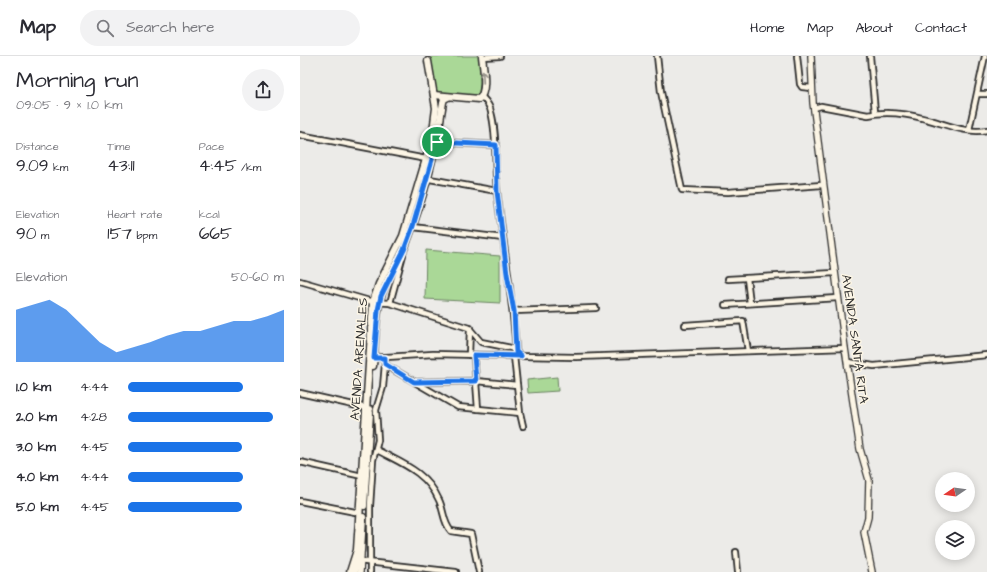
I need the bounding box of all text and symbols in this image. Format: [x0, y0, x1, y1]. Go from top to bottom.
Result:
search box [80, 10, 360, 46]
text: Map [20, 14, 56, 41]
icon: search [94, 17, 116, 39]
text: Search here [126, 17, 215, 38]
text: Home [750, 18, 785, 38]
text: Map [807, 18, 833, 38]
text: About [855, 18, 893, 38]
text: Contact [915, 18, 967, 38]
text: Morning run [16, 65, 139, 96]
button: share [242, 69, 284, 111]
one-way arrow [480, 71, 487, 84]
text: 09:05 · 9 × 1.0 km [16, 96, 122, 114]
pin [420, 125, 454, 159]
icon: arrive [426, 131, 448, 153]
text: Distance [16, 139, 59, 154]
text: Time [107, 139, 130, 154]
text: Pace [199, 139, 224, 154]
text: 9.09 [16, 154, 48, 178]
text: 43:11 [107, 154, 135, 178]
text: 4:45 [199, 154, 237, 178]
text: km [48, 160, 68, 175]
text: /km [237, 160, 261, 175]
text: Elevation [16, 207, 59, 222]
text: Heart rate [107, 207, 163, 222]
text: kcal [199, 207, 220, 222]
text: 90 [16, 222, 36, 246]
text: 157 [107, 222, 132, 246]
text: 665 [199, 222, 232, 246]
text: m [36, 228, 49, 243]
text: bpm [132, 228, 157, 243]
text: Elevation [16, 268, 67, 286]
text: 50–60 m [231, 268, 284, 286]
street label: AVENIDA SANTA RITA [837, 273, 873, 405]
street label: AVENIDA ARENALES [346, 297, 372, 421]
text: 1.0 km [16, 378, 51, 396]
text: 4:44 [80, 378, 109, 396]
text: 2.0 km [16, 408, 57, 426]
text: 4:28 [80, 408, 107, 426]
text: 3.0 km [16, 438, 56, 456]
text: 4:45 [80, 438, 109, 456]
text: 4.0 km [16, 468, 58, 486]
text: 4:44 [80, 468, 109, 486]
north arrow [935, 472, 975, 512]
map controls [935, 472, 975, 560]
text: 5.0 km [16, 498, 59, 516]
text: 4:45 [80, 498, 109, 516]
button: layers [935, 520, 975, 560]

